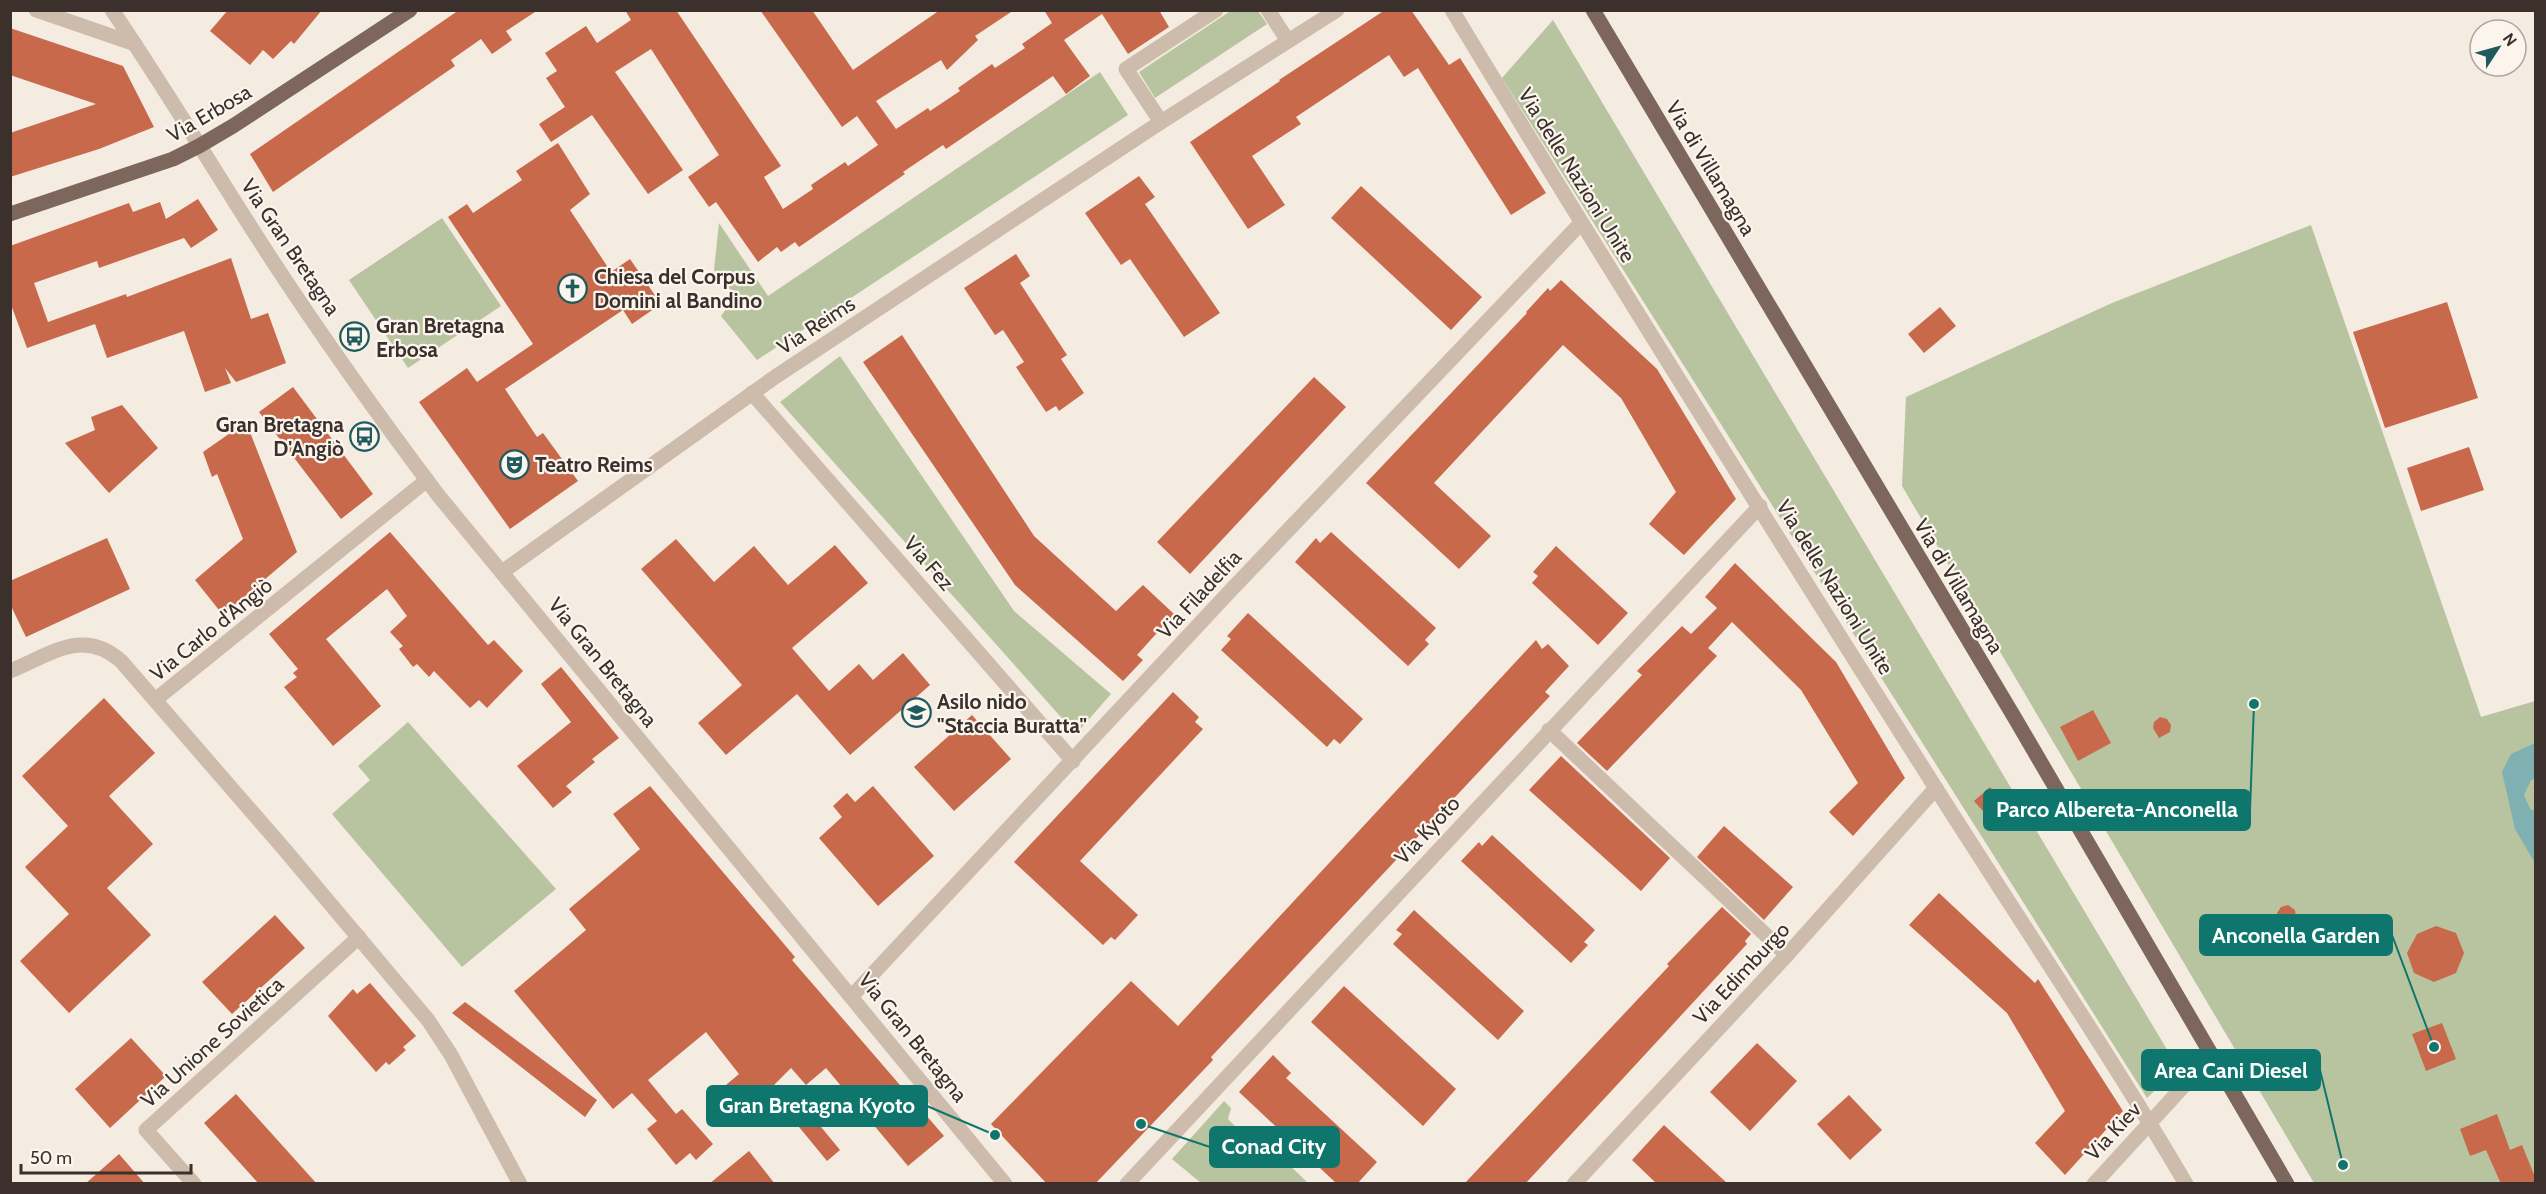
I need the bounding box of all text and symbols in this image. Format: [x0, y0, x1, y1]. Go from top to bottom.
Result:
north arrow [2468, 18, 2528, 78]
text: N [2499, 29, 2521, 50]
street label: Via Erbosa [162, 79, 256, 147]
street label: Via delle Nazioni Unite [1513, 83, 1641, 267]
street label: Via di Villamagna [1661, 96, 1761, 240]
street label: Via Gran Bretagna [236, 174, 346, 320]
place label: Chiesa del Corpus Domini al Bandino [594, 264, 762, 313]
church icon: Chiesa del Corpus Domini al Bandino [557, 272, 589, 304]
street label: Via Reims [772, 291, 860, 359]
place label: Gran Bretagna Erbosa [376, 313, 505, 362]
bus stop icon: Gran Bretagna Erbosa [339, 321, 371, 353]
place label: Gran Bretagna D'Angiò [216, 412, 345, 461]
bus stop icon: Gran Bretagna D'Angiò [349, 420, 381, 452]
theatre icon: Teatro Reims [498, 448, 530, 480]
place label: Teatro Reims [535, 452, 653, 477]
street label: Via delle Nazioni Unite [1771, 495, 1899, 679]
street label: Via di Villamagna [1909, 514, 2009, 658]
street label: Via Fez [899, 531, 959, 595]
street label: Via Filadelfia [1152, 544, 1246, 644]
street label: Via Carlo d'Angiò [145, 572, 277, 686]
street label: Via Gran Bretagna [543, 592, 663, 732]
place label: Asilo nido "Staccia Buratta" [937, 689, 1087, 738]
school or university icon: Asilo nido "Staccia Buratta" [900, 697, 932, 729]
callout: Parco Albereta-Anconella [1984, 790, 2250, 830]
street label: Via Kyoto [1389, 791, 1465, 869]
text: Parco Albereta-Anconella [1996, 796, 2238, 823]
callout: Anconella Garden [2200, 915, 2392, 955]
street label: Via Edimburgo [1688, 917, 1794, 1029]
text: Anconella Garden [2212, 922, 2380, 949]
street label: Via Gran Bretagna [853, 967, 973, 1107]
street label: Via Unione Sovietica [136, 971, 288, 1113]
callout: Area Cani Diesel [2142, 1050, 2320, 1090]
text: Area Cani Diesel [2154, 1057, 2308, 1084]
callout: Gran Bretagna Kyoto [707, 1086, 927, 1126]
text: Gran Bretagna Kyoto [719, 1092, 915, 1119]
street label: Via Kiev [2080, 1096, 2147, 1165]
callout: Conad City [1210, 1127, 1339, 1167]
text: Conad City [1222, 1133, 1327, 1160]
scale bar [21, 1137, 190, 1175]
text: 50 m [30, 1147, 72, 1169]

